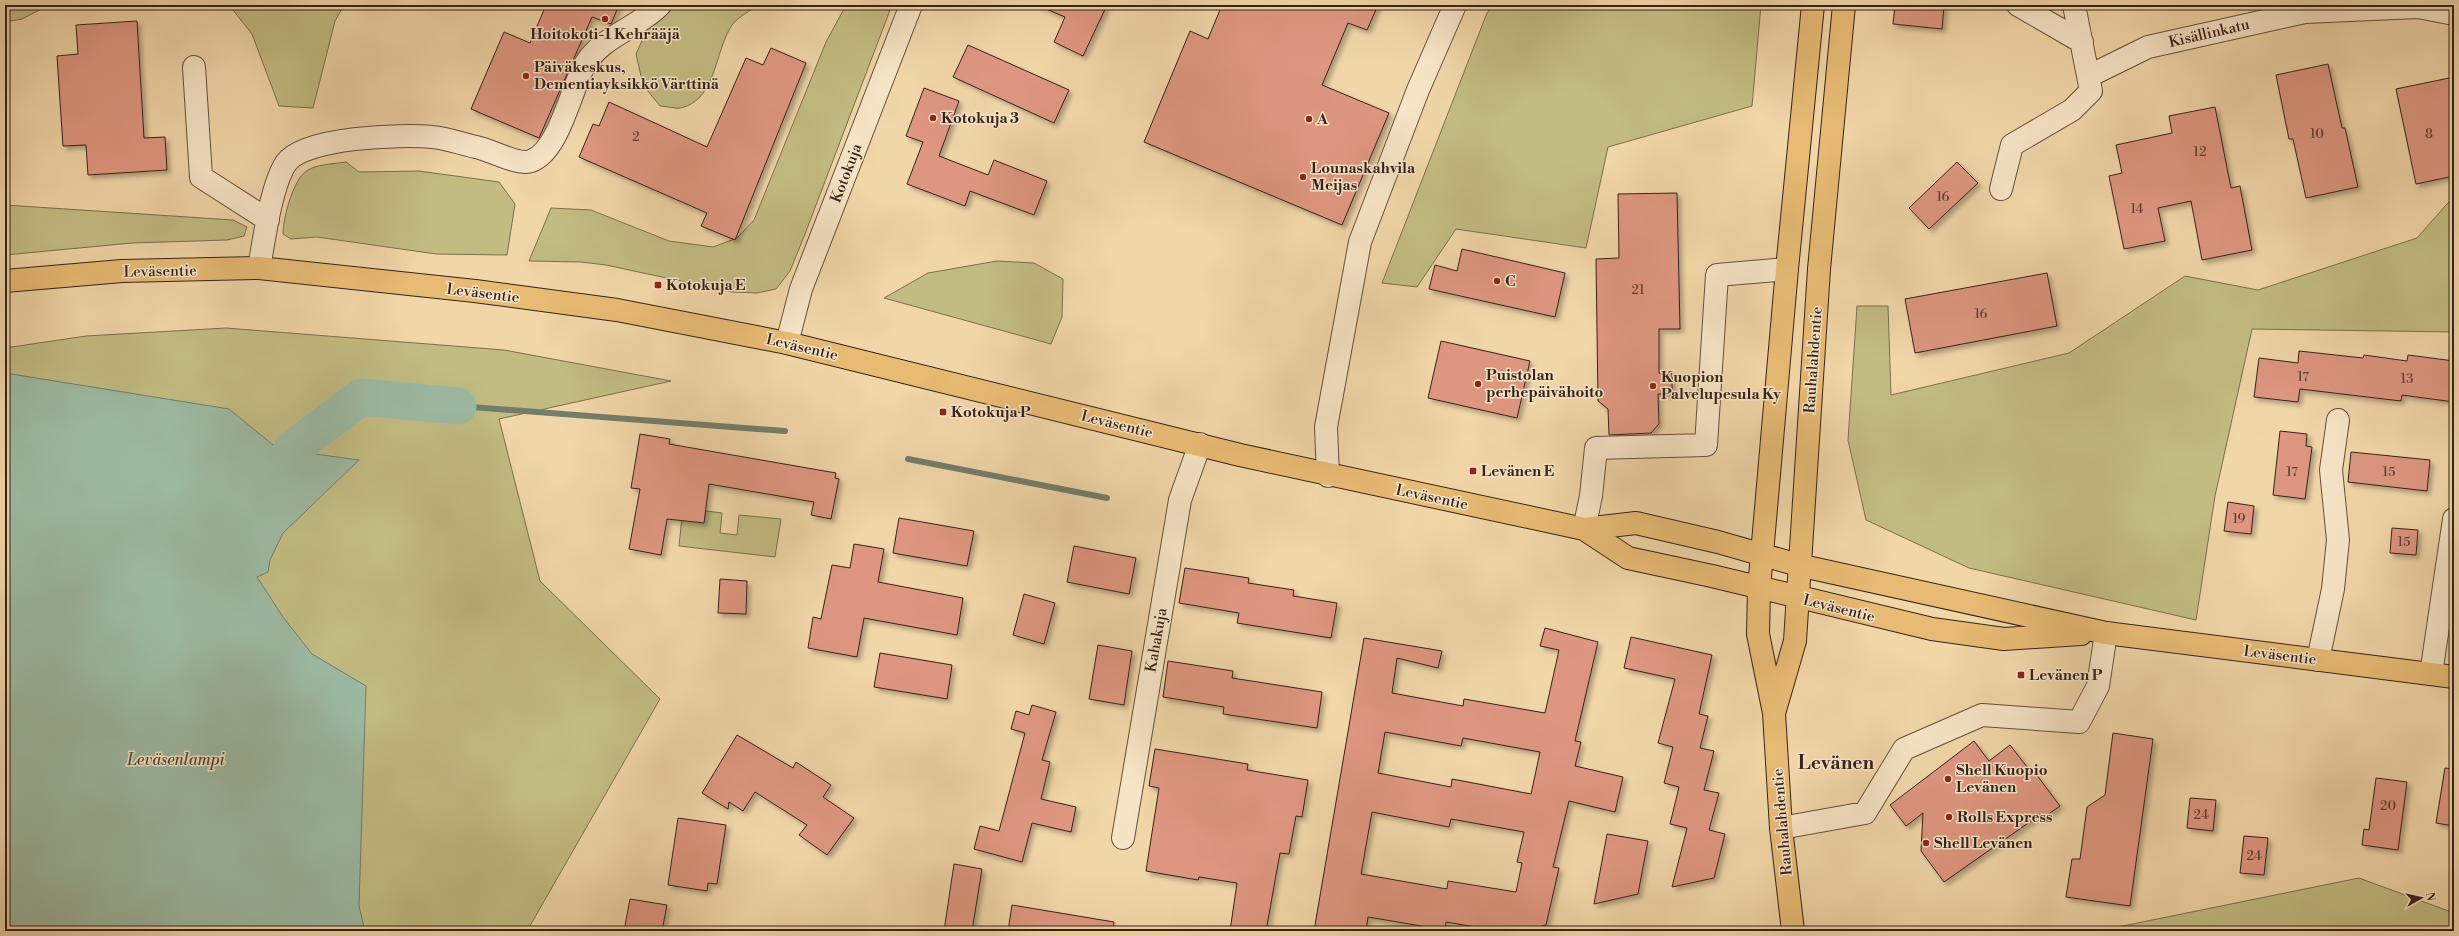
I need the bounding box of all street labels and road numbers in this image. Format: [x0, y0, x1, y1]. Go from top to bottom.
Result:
street label: Kisällinkatu [2167, 15, 2252, 52]
street label: Kotokuja [826, 140, 867, 206]
street label: Leväsentie [123, 261, 197, 282]
street label: Leväsentie [445, 280, 521, 307]
street label: Rauhalahdentie [1800, 306, 1827, 414]
street label: Leväsentie [764, 330, 840, 365]
street label: Leväsentie [1079, 406, 1155, 443]
street label: Leväsentie [1394, 481, 1470, 514]
street label: Leväsentie [1801, 590, 1877, 627]
street label: Kahakuja [1141, 606, 1172, 674]
street label: Leväsentie [2242, 642, 2318, 669]
street label: Rauhalahdentie [1768, 768, 1797, 876]

